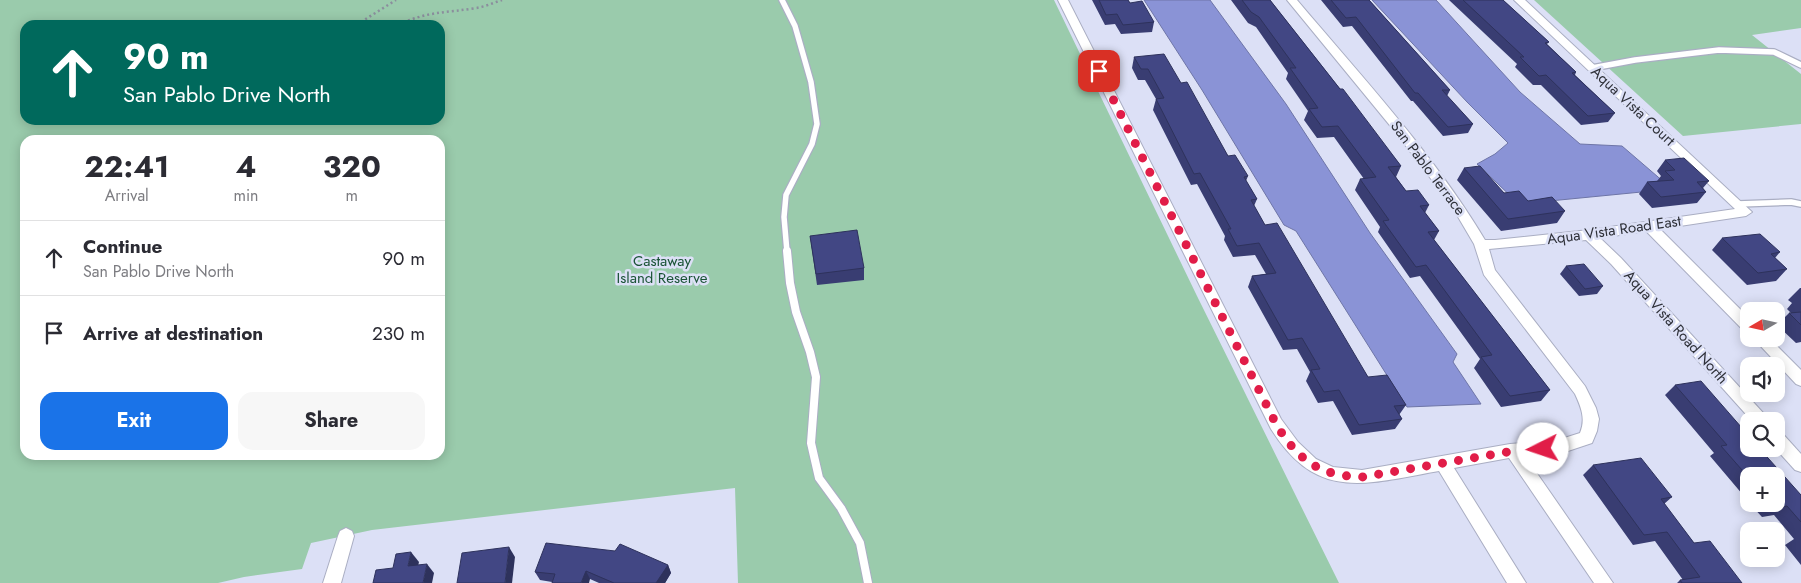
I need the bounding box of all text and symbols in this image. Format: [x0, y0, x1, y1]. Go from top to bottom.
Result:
text: 90 m [123, 32, 209, 82]
icon: ahead [40, 40, 105, 105]
pin [1078, 50, 1120, 92]
icon: arrive [1085, 57, 1113, 85]
street label: Aqua Vista Court [1586, 61, 1680, 151]
text: San Pablo Drive North [123, 78, 331, 110]
street label: San Pablo Terrace [1385, 116, 1471, 220]
text: 22:41 [84, 145, 169, 188]
text: 4 [236, 145, 256, 188]
text: 320 [323, 145, 381, 188]
text: Arrival [105, 184, 149, 207]
text: min [233, 184, 259, 207]
text: m [346, 184, 358, 207]
street label: Aqua Vista Road East [1546, 210, 1683, 250]
text: Continue [83, 233, 162, 260]
icon: ahead [40, 244, 68, 272]
text: 90 m [382, 245, 425, 272]
park label: Castaway Island Reserve [617, 250, 708, 289]
text: San Pablo Drive North [83, 260, 234, 283]
street label: Aqua Vista Road North [1619, 265, 1733, 389]
north arrow [1740, 302, 1785, 348]
map controls [1740, 302, 1785, 567]
icon: arrive [40, 319, 68, 347]
text: Arrive at destination [83, 320, 263, 347]
text: 230 m [372, 320, 425, 347]
button: sound [1740, 357, 1785, 402]
button: Exit [40, 392, 228, 450]
button: Share [238, 392, 425, 450]
button: search [1740, 412, 1785, 457]
position arrow [1516, 422, 1568, 474]
button: + [1740, 467, 1785, 512]
button: − [1740, 522, 1785, 567]

